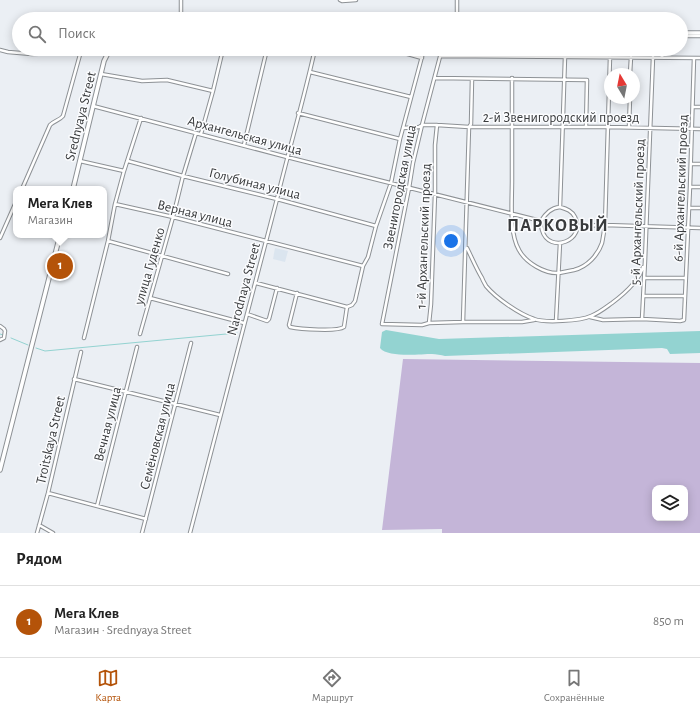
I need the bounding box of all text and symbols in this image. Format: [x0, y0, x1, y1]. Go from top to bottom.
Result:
search box [12, 12, 688, 56]
icon: search [26, 23, 48, 45]
text: Поиск [58, 26, 96, 41]
north arrow [604, 68, 640, 104]
street label: Srednyaya Street [63, 70, 99, 162]
street label: 2-й Звенигородский проезд [483, 111, 639, 125]
street label: Архангельская улица [186, 114, 304, 158]
street label: 6-й Архангельский проезд [671, 114, 691, 262]
street label: Звенигородская улица [381, 123, 419, 251]
street label: 5-й Архангельский проезд [628, 138, 648, 286]
street label: 1-й Архангельский проезд [414, 163, 434, 309]
street label: Голубиная улица [208, 166, 302, 202]
popup [13, 186, 107, 238]
text: Мега Клев [27, 196, 93, 211]
street label: Верная улица [156, 198, 234, 230]
text: Магазин [27, 214, 73, 227]
district label: ПАРКОВЫЙ [507, 215, 609, 235]
street label: улица Гуденко [132, 226, 168, 308]
your location [441, 231, 461, 251]
street label: Narodnaya Street [225, 241, 263, 337]
pin: 1 [47, 251, 73, 281]
street label: Семёновская улица [138, 381, 178, 491]
street label: Вечная улица [92, 385, 124, 463]
street label: Troitskaya Street [34, 394, 68, 486]
map controls [652, 485, 688, 521]
button: layers [652, 485, 688, 521]
text: Рядом [16, 550, 62, 567]
text: Мега Клев [54, 606, 119, 621]
text: 1 [27, 615, 31, 628]
text: 850 m [653, 615, 684, 628]
text: Магазин · Srednyaya Street [54, 624, 191, 637]
tab: Карта [95, 667, 121, 704]
tab: Маршрут [312, 667, 353, 704]
tab: Сохранённые [544, 667, 605, 704]

